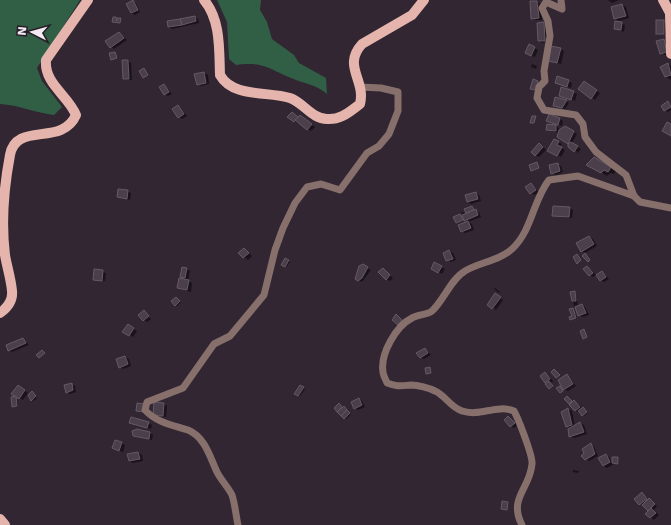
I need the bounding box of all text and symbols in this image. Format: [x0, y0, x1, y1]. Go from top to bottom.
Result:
north arrow [12, 12, 52, 52]
text: N [16, 26, 29, 36]

